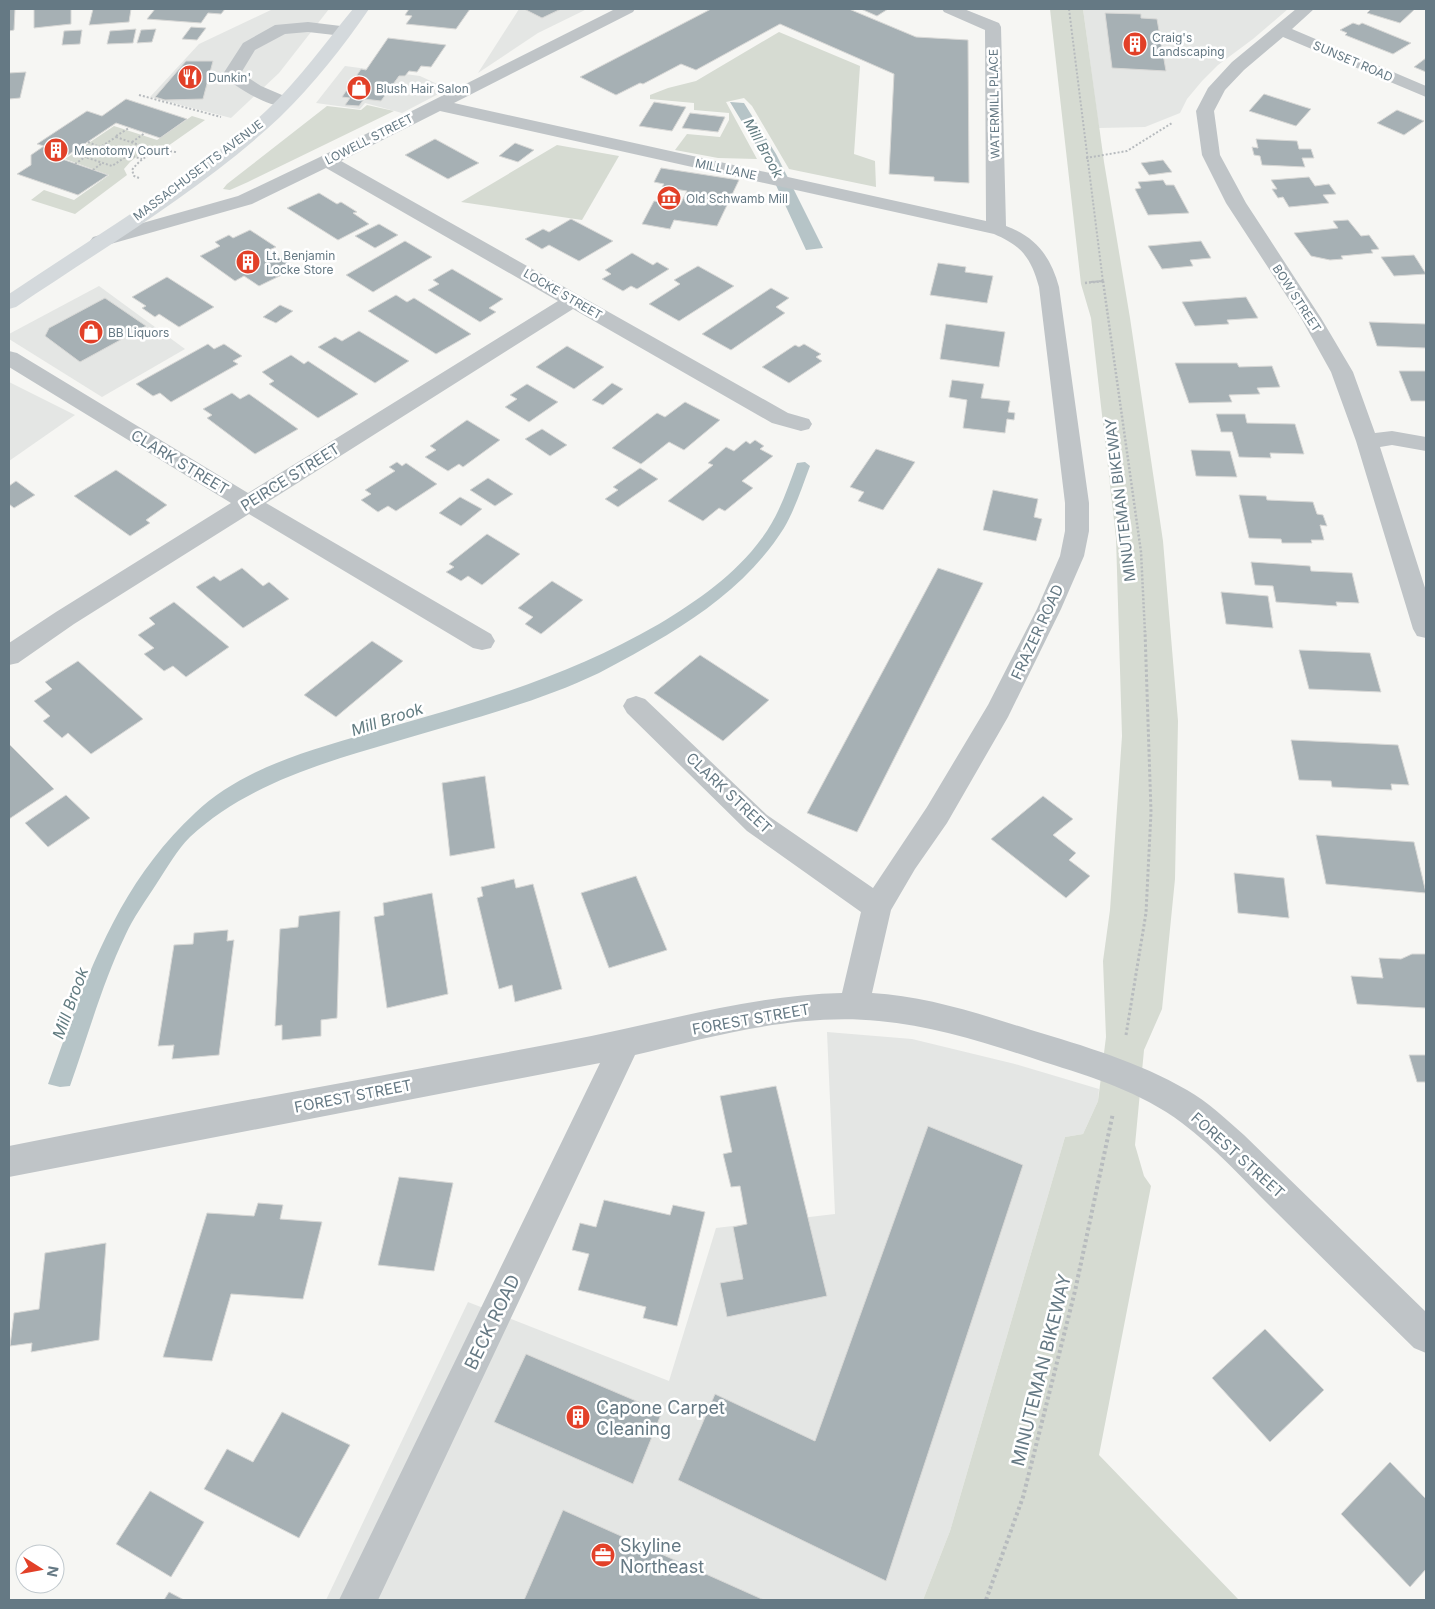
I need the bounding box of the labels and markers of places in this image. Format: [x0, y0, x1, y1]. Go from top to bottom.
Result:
place label: Craig's Landscaping [1152, 30, 1225, 59]
building icon: Craig's Landscaping [1122, 31, 1148, 57]
restaurant icon: Dunkin' [177, 64, 203, 90]
place label: Dunkin' [208, 70, 251, 85]
shop icon: Blush Hair Salon [346, 75, 372, 101]
place label: Blush Hair Salon [376, 81, 469, 96]
building icon: Menotomy Court [43, 137, 69, 163]
place label: Menotomy Court [74, 143, 169, 158]
museum icon: Old Schwamb Mill [656, 185, 682, 211]
place label: Old Schwamb Mill [686, 191, 788, 206]
place label: Lt. Benjamin Locke Store [266, 248, 335, 277]
building icon: Lt. Benjamin Locke Store [235, 249, 261, 275]
shop icon: BB Liquors [78, 319, 104, 345]
place label: BB Liquors [108, 325, 169, 340]
place label: Capone Carpet Cleaning [596, 1397, 725, 1439]
building icon: Capone Carpet Cleaning [565, 1404, 591, 1430]
place label: Skyline Northeast [620, 1535, 704, 1577]
office icon: Skyline Northeast [590, 1542, 616, 1568]

